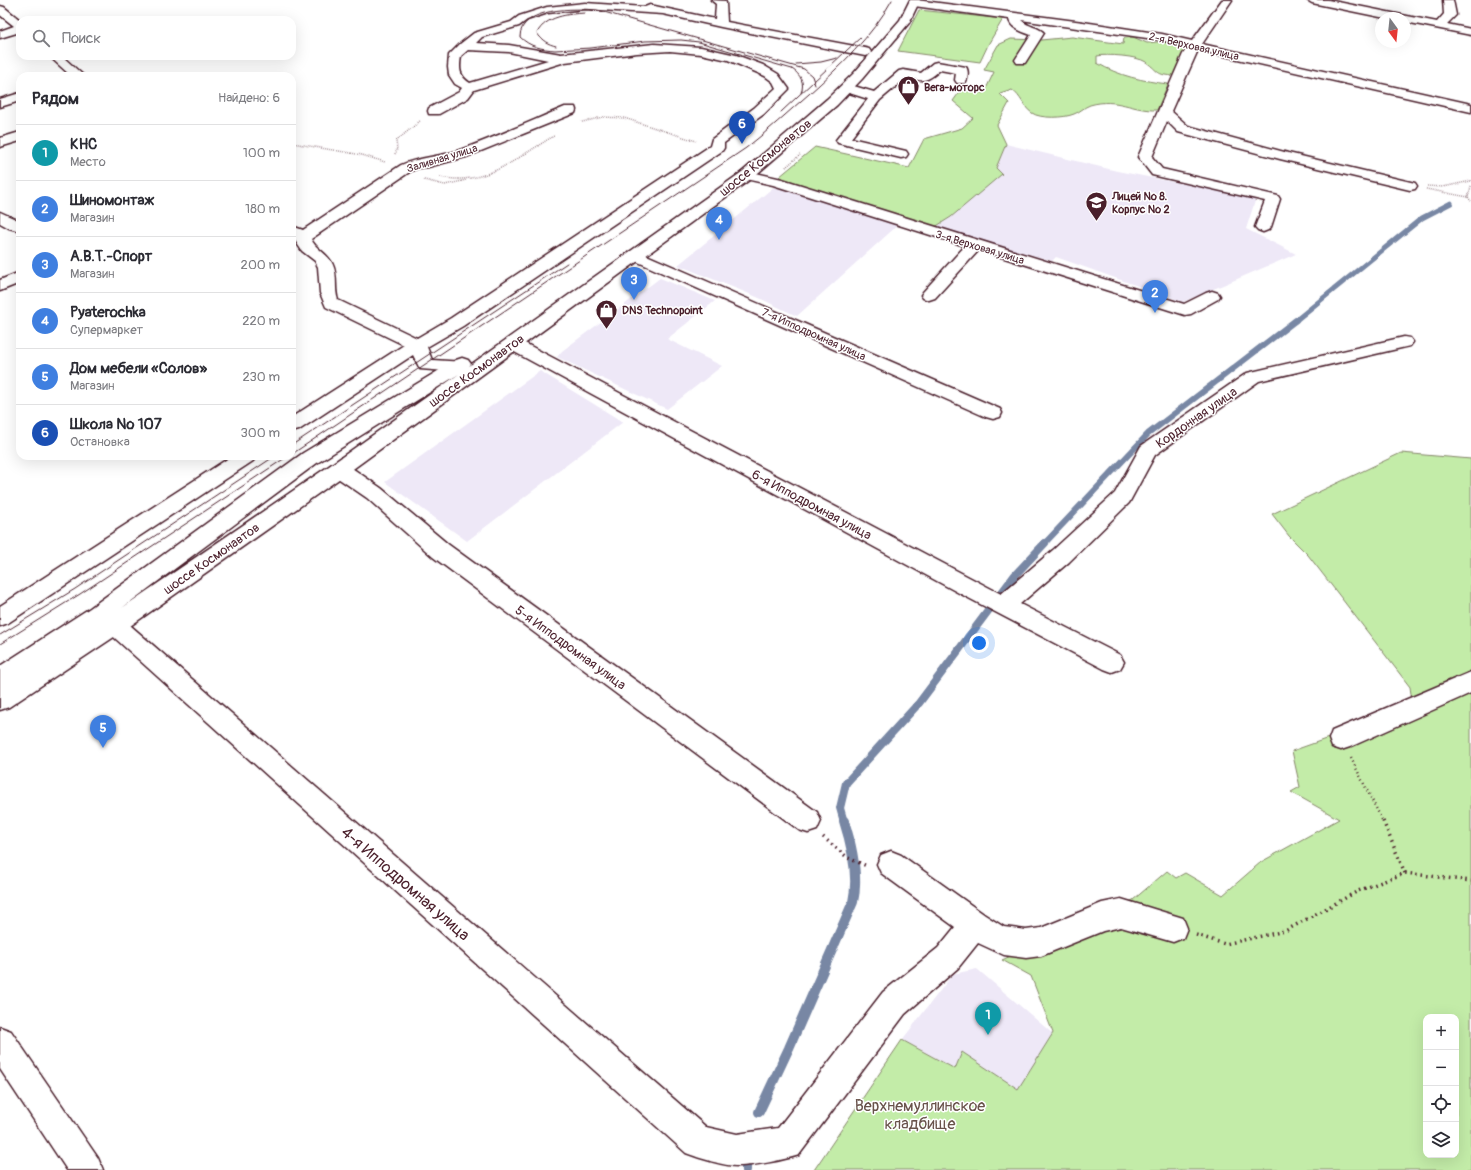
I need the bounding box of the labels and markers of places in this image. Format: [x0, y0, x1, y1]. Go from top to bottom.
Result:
shop icon: Вега-моторс [895, 74, 921, 107]
place label: Вега-моторс [924, 81, 985, 94]
pin: 6 [729, 111, 755, 144]
school or university icon: Лицей № 8. Корпус № 2 [1083, 189, 1109, 222]
place label: Лицей № 8. Корпус № 2 [1111, 190, 1170, 216]
pin: 4 [706, 207, 732, 240]
pin: 3 [621, 267, 647, 300]
pin: 2 [1142, 280, 1168, 313]
shop icon: DNS Technopoint [594, 297, 620, 330]
place label: DNS Technopoint [622, 304, 703, 317]
pin: 5 [90, 715, 116, 748]
pin: 1 [975, 1002, 1001, 1035]

